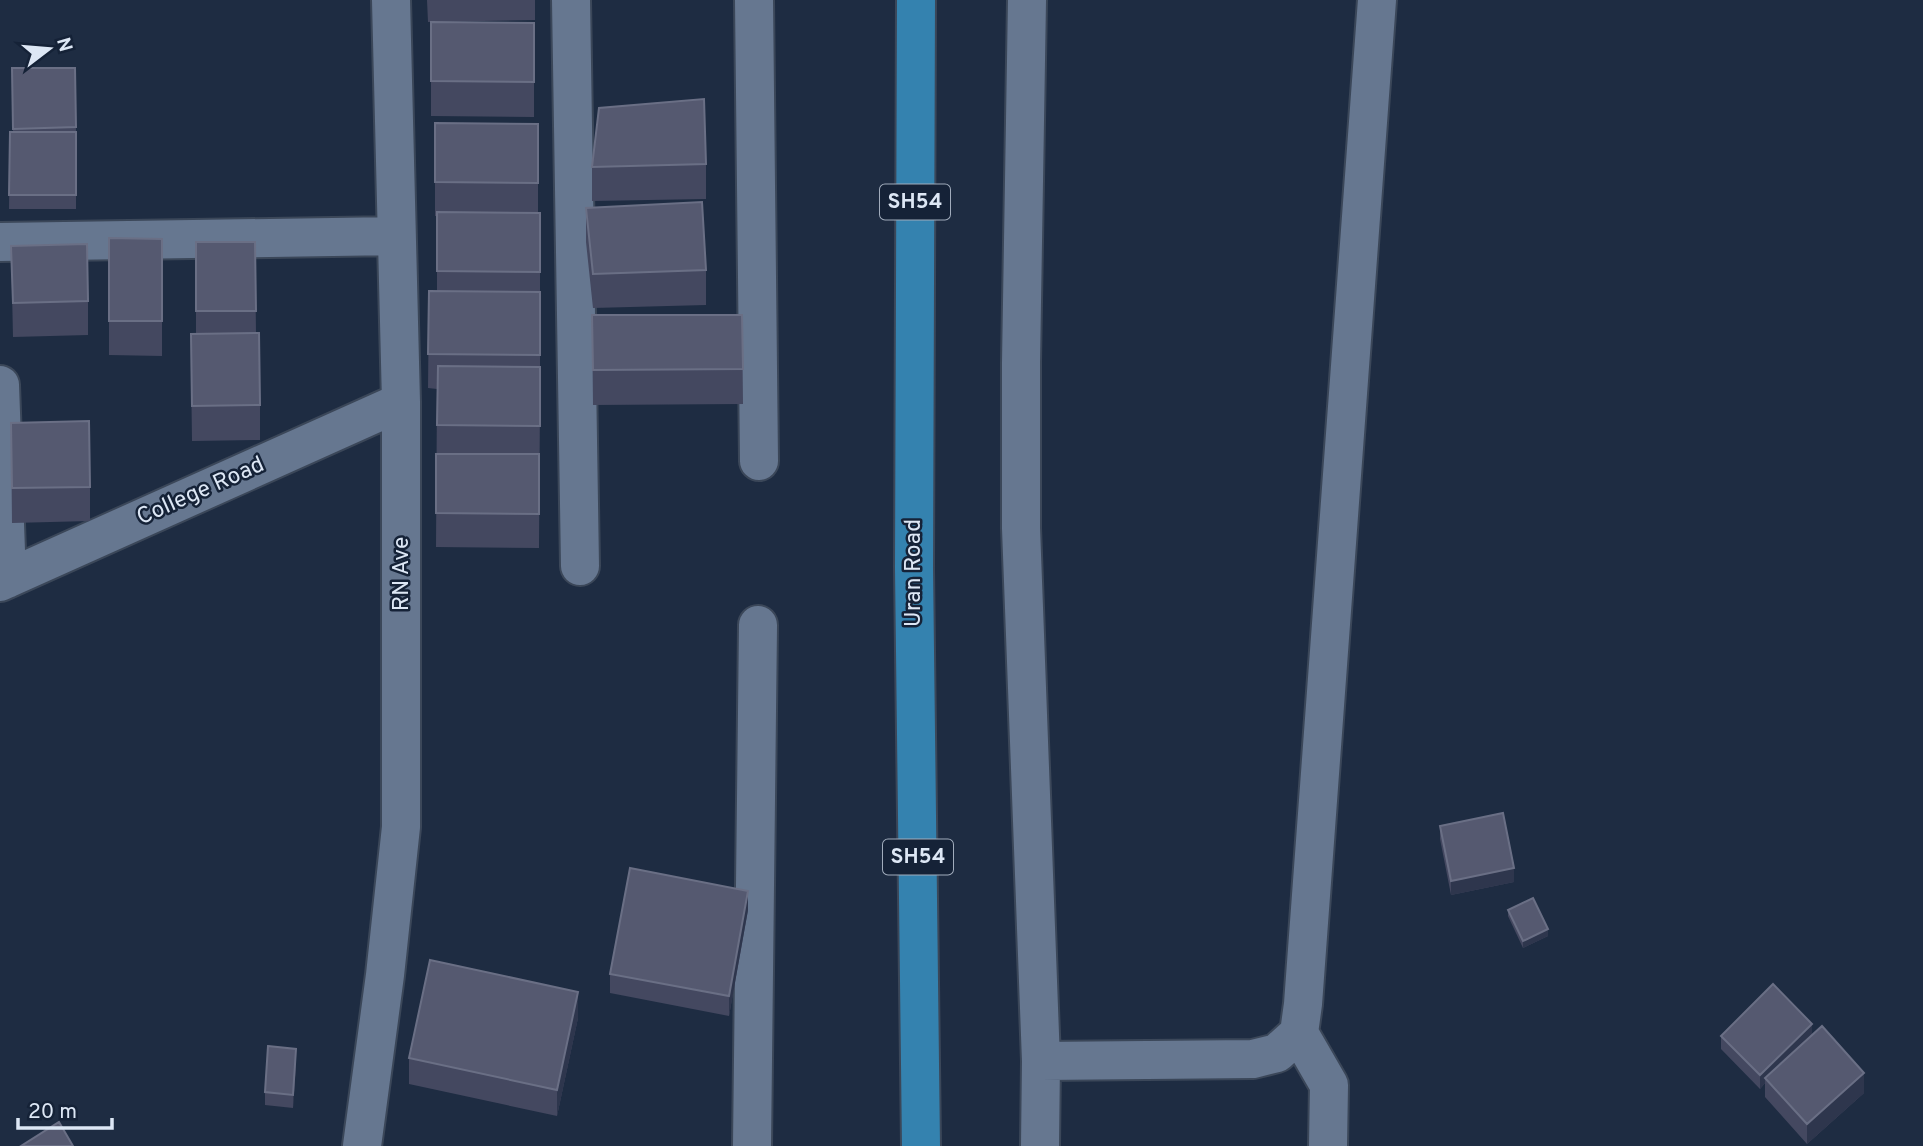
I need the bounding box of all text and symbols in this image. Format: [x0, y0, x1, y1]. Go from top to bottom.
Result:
north arrow [14, 14, 84, 84]
text: N [50, 35, 77, 55]
road number: SH54 [880, 184, 950, 220]
street label: College Road [133, 451, 269, 533]
street label: Uran Road [900, 519, 929, 627]
street label: RN Ave [388, 537, 417, 611]
road number: SH54 [883, 840, 953, 874]
scale bar [18, 1086, 112, 1130]
text: 20 m [28, 1099, 77, 1126]

